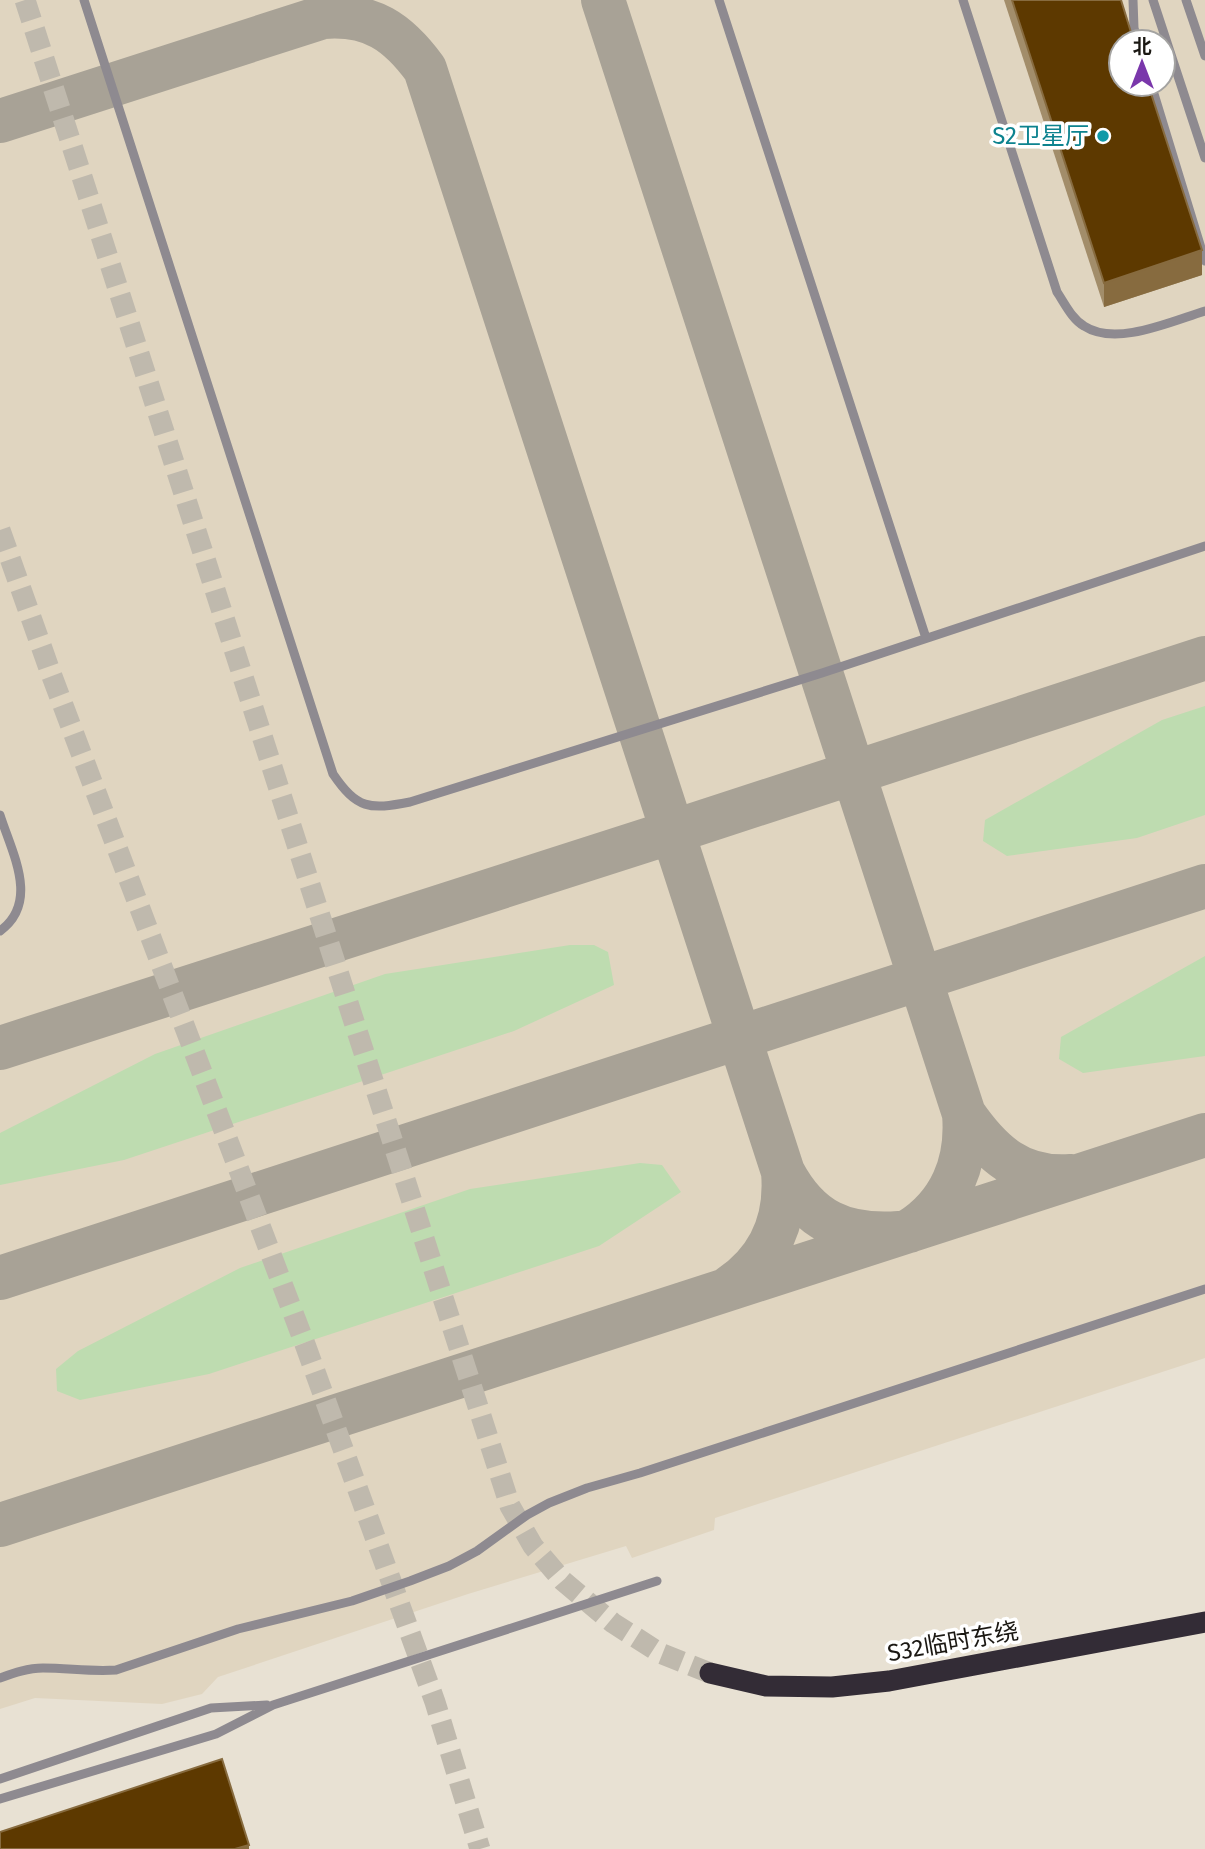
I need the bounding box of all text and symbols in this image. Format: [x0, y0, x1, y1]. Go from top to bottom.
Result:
north arrow [1107, 28, 1177, 98]
text: 北 [1132, 35, 1152, 58]
place label: S2卫星厅 [992, 122, 1089, 150]
marker: S2卫星厅 [1095, 128, 1111, 144]
street label: S32临时东绕 [885, 1617, 1021, 1667]

